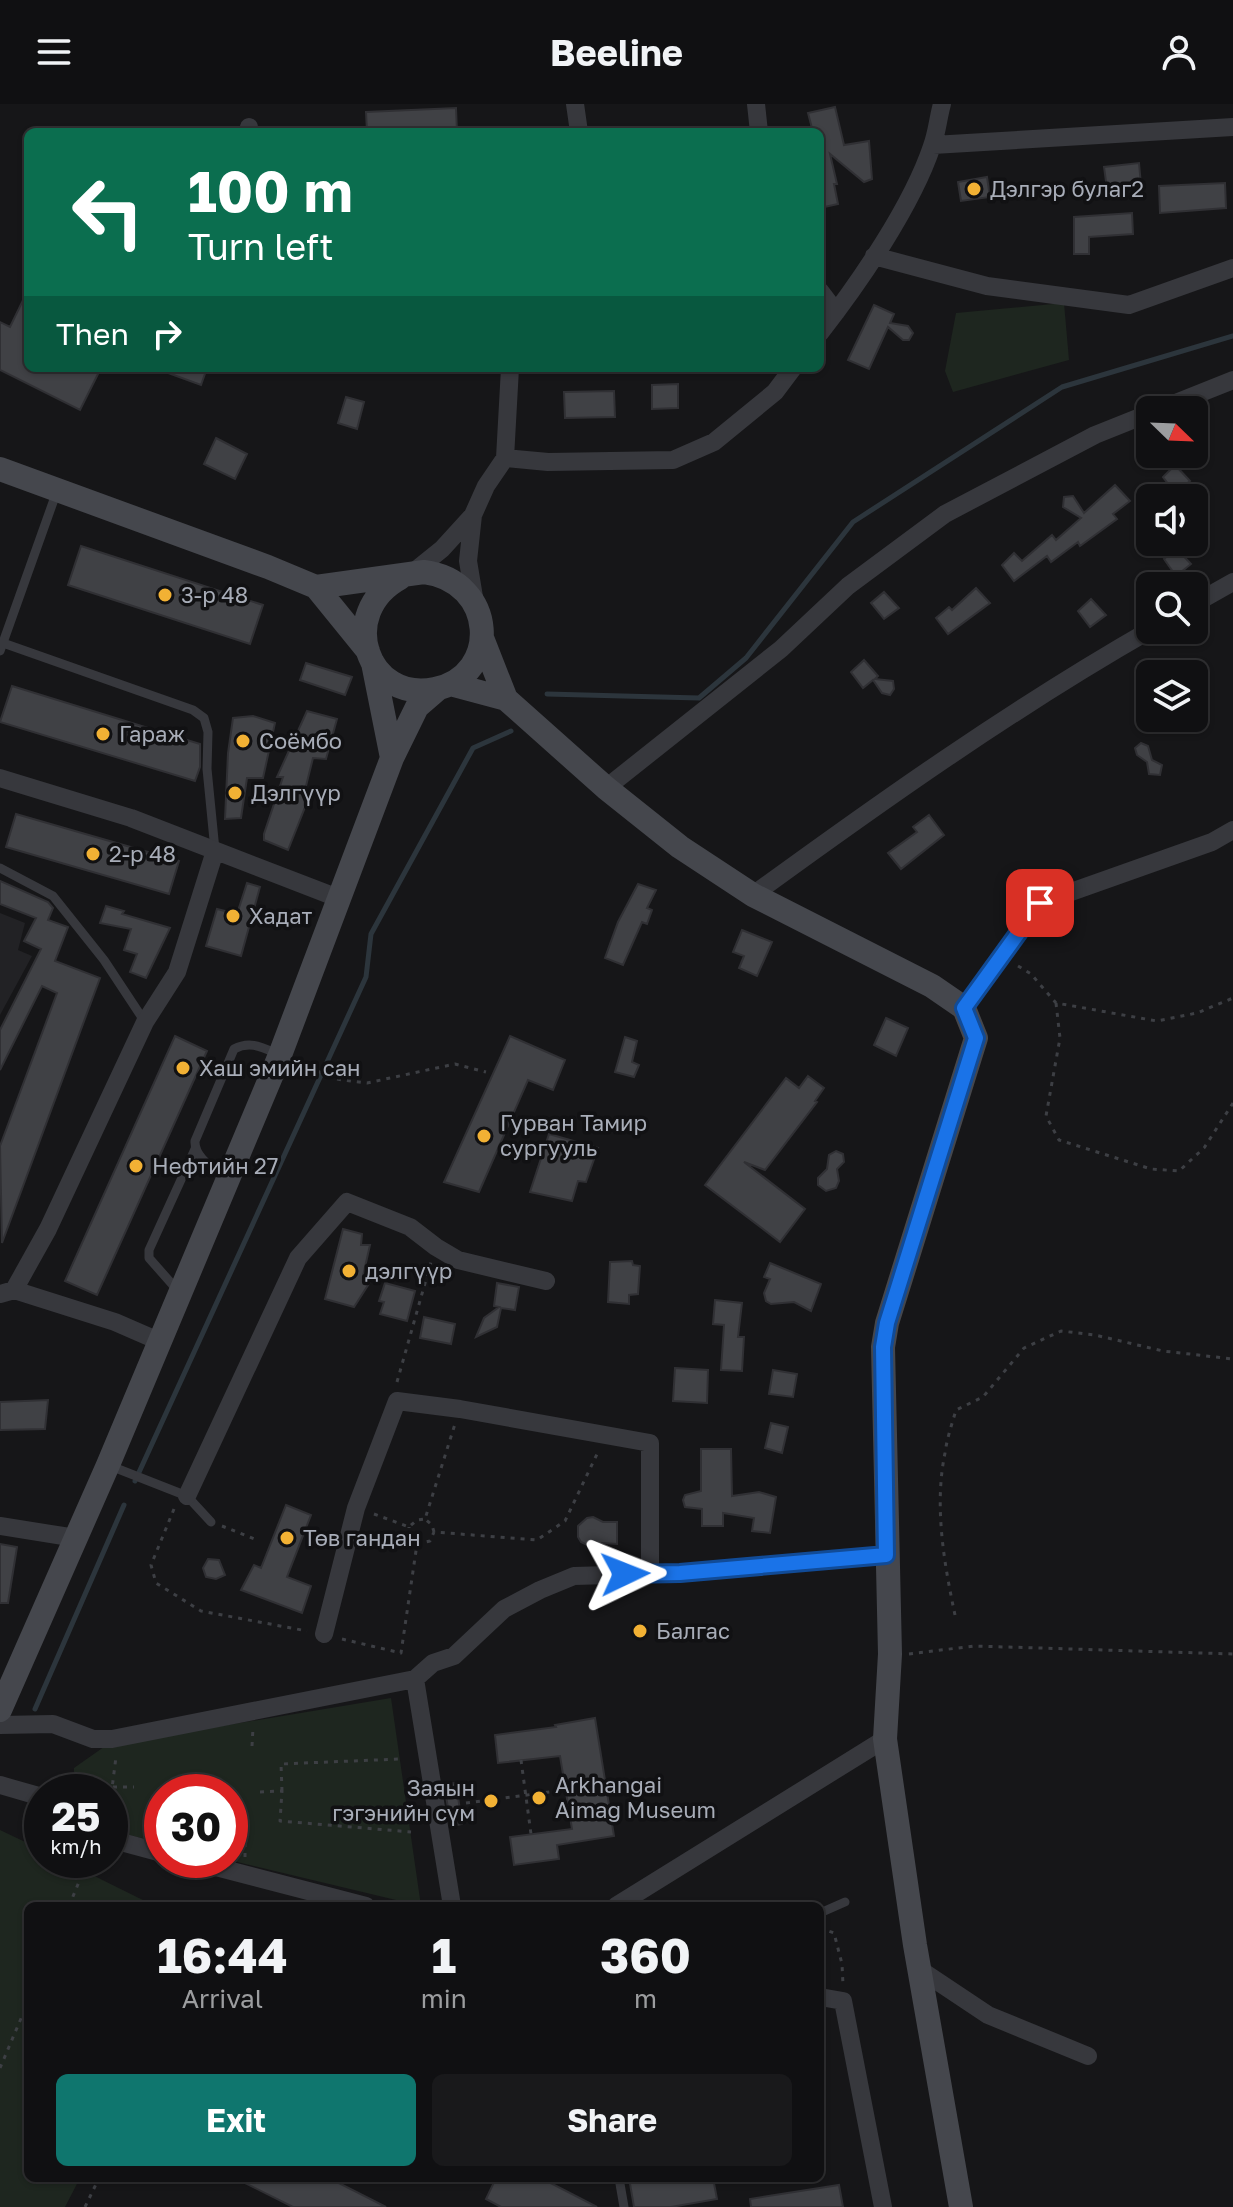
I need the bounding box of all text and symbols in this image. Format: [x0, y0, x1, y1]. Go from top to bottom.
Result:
icon: menu [32, 30, 76, 74]
icon: person [1157, 30, 1201, 74]
text: Beeline [550, 31, 683, 74]
text: 100 m [188, 157, 353, 224]
icon: left [56, 160, 160, 264]
place label: Дэлгэр булаг2 [990, 175, 1144, 202]
marker: Дэлгэр булаг2 [965, 180, 983, 198]
text: Turn left [188, 225, 334, 268]
icon: right [145, 312, 189, 356]
text: Then [56, 316, 129, 352]
north arrow [1136, 396, 1208, 468]
map controls [1136, 396, 1208, 732]
button: sound [1136, 484, 1208, 556]
button: search [1136, 572, 1208, 644]
place label: 3-р 48 [181, 581, 248, 608]
marker: 3-р 48 [156, 586, 174, 604]
button: layers [1136, 660, 1208, 732]
place label: Гараж [119, 720, 186, 747]
marker: Гараж [94, 725, 112, 743]
place label: Соёмбо [259, 727, 342, 754]
marker: Соёмбо [234, 732, 252, 750]
place label: Дэлгүүр [251, 779, 341, 806]
marker: Дэлгүүр [226, 784, 244, 802]
place label: 2-р 48 [109, 840, 176, 867]
marker: 2-р 48 [84, 845, 102, 863]
pin [1006, 869, 1074, 937]
icon: arrive [1018, 881, 1062, 925]
place label: Хадат [249, 902, 312, 929]
marker: Хадат [224, 907, 242, 925]
place label: Хаш эмийн сан [199, 1054, 360, 1081]
marker: Хаш эмийн сан [174, 1059, 192, 1077]
place label: Гурван Тамир сургууль [500, 1109, 647, 1161]
marker: Гурван Тамир сургууль [475, 1127, 493, 1145]
place label: Нефтийн 27 [152, 1152, 279, 1179]
marker: Нефтийн 27 [127, 1157, 145, 1175]
place label: дэлгүүр [365, 1257, 452, 1284]
marker: дэлгүүр [340, 1262, 358, 1280]
place label: Төв гандан [303, 1524, 421, 1551]
marker: Төв гандан [278, 1529, 296, 1547]
position arrow [583, 1532, 667, 1616]
place label: Балгас [656, 1617, 730, 1644]
marker: Балгас [631, 1622, 649, 1640]
place label: Arkhangai Aimag Museum [555, 1771, 716, 1823]
speed limit sign: 30 [144, 1774, 248, 1878]
place label: Заяын гэгэнийн сүм [332, 1774, 475, 1826]
marker: Arkhangai Aimag Museum [530, 1789, 548, 1807]
text: 25 [52, 1792, 100, 1840]
marker: Заяын гэгэнийн сүм [482, 1792, 500, 1810]
text: km/h [51, 1834, 101, 1858]
text: 16:44 [157, 1926, 288, 1984]
text: 1 [431, 1926, 456, 1984]
text: 360 [600, 1926, 691, 1984]
text: Arrival [182, 1983, 263, 2014]
text: min [421, 1983, 467, 2014]
text: m [634, 1983, 657, 2014]
button: Exit [56, 2074, 416, 2166]
button: Share [432, 2074, 792, 2166]

